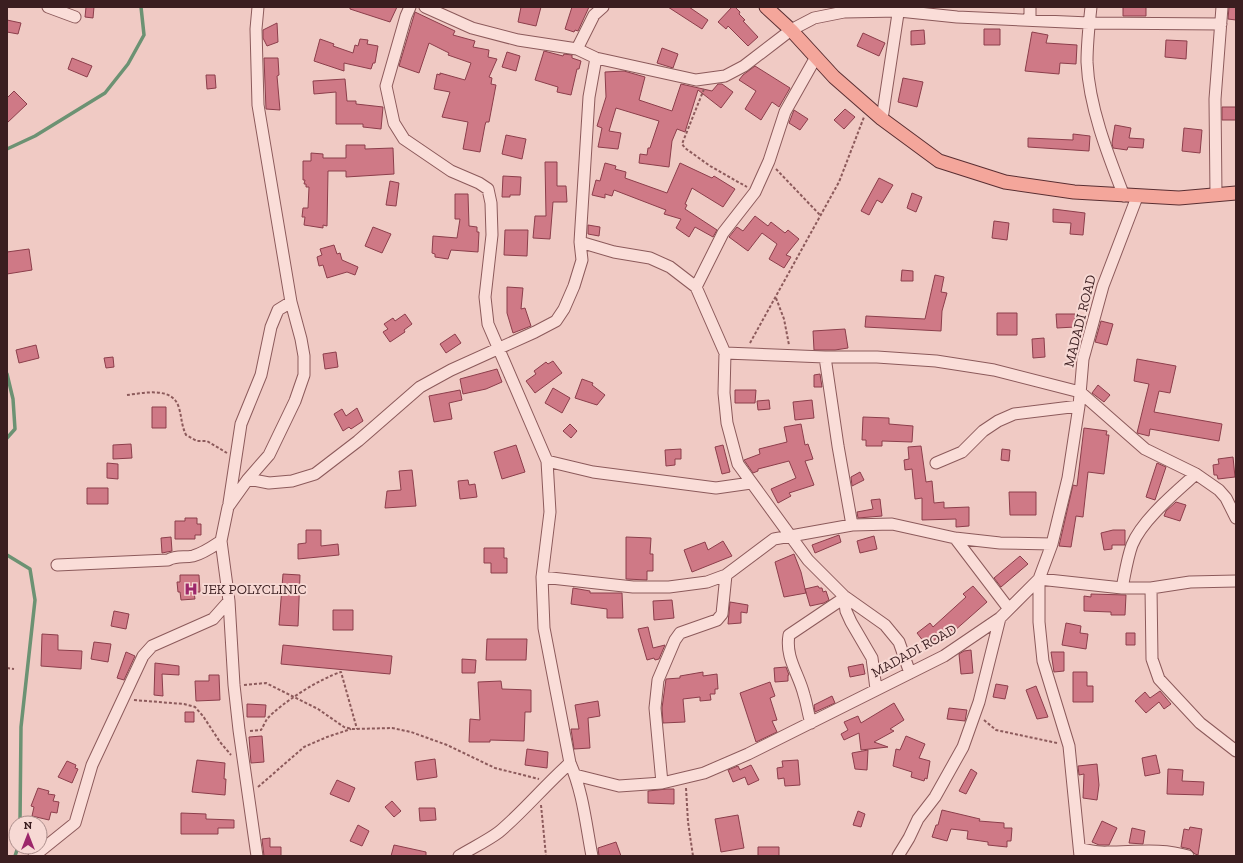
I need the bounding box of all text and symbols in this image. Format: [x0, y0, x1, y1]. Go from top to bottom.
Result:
street label: MADADI ROAD [1060, 273, 1100, 369]
hospital icon: JEK POLYCLINIC [183, 581, 199, 597]
place label: JEK POLYCLINIC [202, 581, 307, 598]
street label: MADADI ROAD [869, 621, 960, 681]
north arrow [8, 815, 48, 855]
text: N [24, 819, 33, 832]

